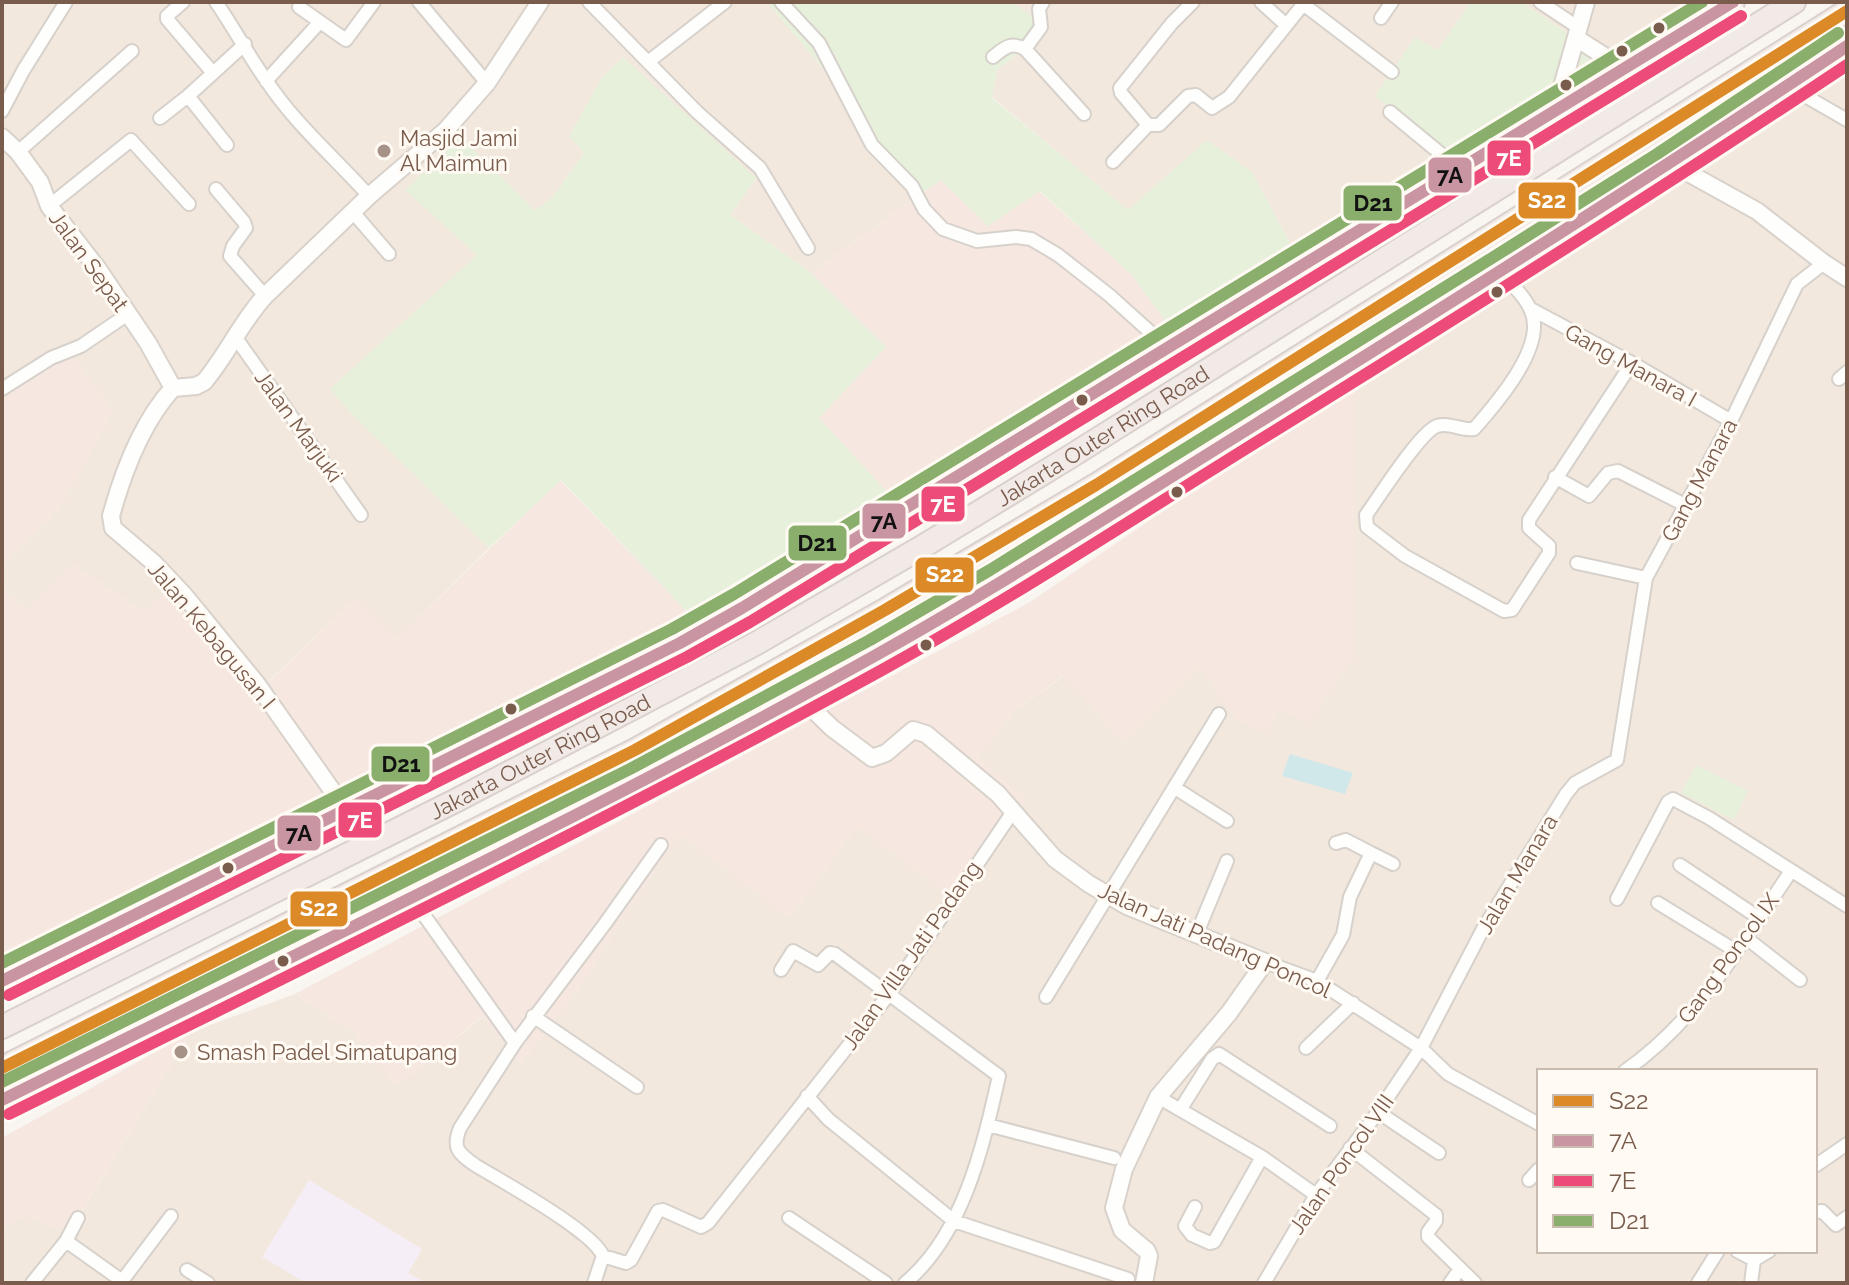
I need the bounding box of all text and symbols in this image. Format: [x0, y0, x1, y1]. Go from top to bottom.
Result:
unlabelled marker [1651, 20, 1667, 36]
unlabelled marker [1614, 43, 1630, 59]
unlabelled marker [1558, 77, 1574, 93]
place label: Masjid Jami Al Maimun [400, 125, 518, 176]
line badge: 7E [1486, 139, 1532, 177]
marker: Masjid Jami Al Maimun [375, 142, 393, 160]
text: 7E [1496, 145, 1522, 171]
line badge: 7A [1427, 156, 1473, 194]
text: 7A [1437, 162, 1463, 188]
line badge: S22 [1517, 181, 1577, 220]
line badge: D21 [1342, 184, 1403, 222]
text: S22 [1528, 187, 1566, 213]
text: D21 [1353, 190, 1393, 216]
street label: Jalan Sepat [44, 206, 135, 317]
unlabelled marker [1489, 284, 1505, 300]
street label: Gang Manara I [1561, 318, 1701, 412]
street label: Jakarta Outer Ring Road [992, 360, 1214, 512]
street label: Jalan Marjuki [250, 365, 348, 487]
unlabelled marker [1074, 392, 1090, 408]
street label: Gang Manara [1656, 414, 1742, 546]
unlabelled marker [1169, 484, 1185, 500]
line badge: 7E [920, 485, 966, 523]
text: 7E [930, 491, 956, 517]
line badge: 7A [861, 502, 907, 540]
text: 7A [871, 508, 897, 534]
line badge: D21 [787, 524, 848, 562]
text: D21 [797, 530, 837, 556]
street label: Jalan Kebagusan I [143, 556, 281, 714]
line badge: S22 [914, 556, 975, 594]
text: S22 [926, 561, 964, 587]
unlabelled marker [918, 637, 934, 653]
street label: Jakarta Outer Ring Road [425, 688, 655, 825]
unlabelled marker [503, 701, 519, 717]
line badge: D21 [370, 745, 431, 783]
text: D21 [381, 751, 421, 777]
line badge: 7E [337, 801, 383, 839]
text: 7E [347, 807, 373, 833]
street label: Jalan Manara [1471, 810, 1563, 938]
line badge: 7A [276, 814, 322, 852]
text: 7A [286, 820, 312, 846]
street label: Jalan Villa Jati Padang [836, 856, 986, 1054]
unlabelled marker [220, 860, 236, 876]
street label: Jalan Jati Padang Poncol [1095, 877, 1335, 1003]
street label: Gang Poncol IX [1672, 888, 1784, 1028]
line badge: S22 [289, 890, 349, 928]
text: S22 [300, 895, 338, 921]
unlabelled marker [275, 953, 291, 969]
place label: Smash Padel Simatupang [197, 1039, 457, 1065]
marker: Smash Padel Simatupang [172, 1043, 190, 1061]
legend [1537, 1069, 1817, 1253]
text: S22 [1609, 1086, 1649, 1115]
street label: Jalan Poncol VIII [1283, 1089, 1399, 1239]
text: 7A [1609, 1126, 1637, 1155]
text: 7E [1609, 1166, 1636, 1195]
text: D21 [1609, 1206, 1649, 1235]

